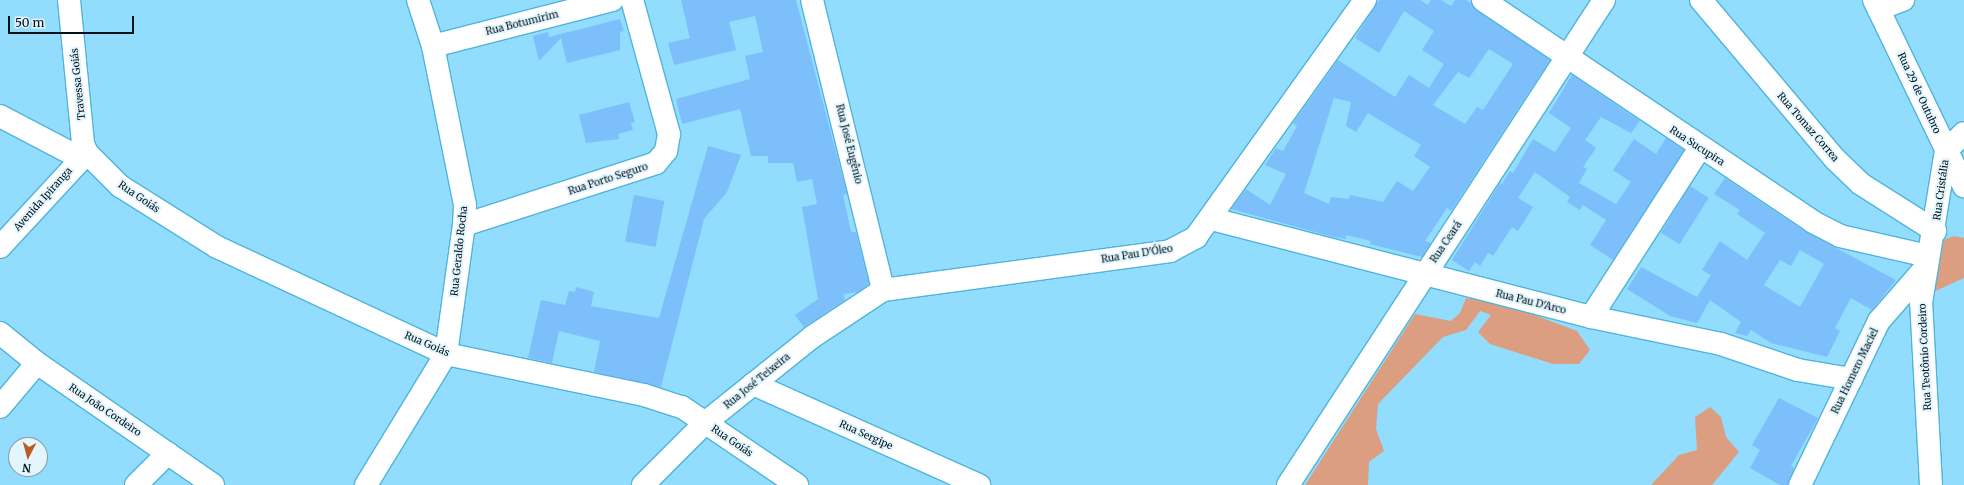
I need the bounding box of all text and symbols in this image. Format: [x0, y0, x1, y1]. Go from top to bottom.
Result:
scale bar [10, 8, 136, 34]
street label: Rua Botumirim [484, 8, 560, 38]
text: 50 m [15, 15, 44, 30]
street label: Travessa Goiás [68, 48, 88, 120]
street label: Rua 29 de Outubro [1895, 51, 1943, 135]
street label: Rua Tomaz Correa [1775, 90, 1841, 164]
street label: Rua José Eugênio [833, 103, 865, 185]
street label: Rua Sucupira [1667, 124, 1727, 168]
street label: Rua Cristália [1931, 159, 1951, 221]
street label: Rua Porto Seguro [567, 160, 649, 198]
street label: Avenida Ipiranga [11, 165, 75, 233]
street label: Rua Goiás [116, 179, 162, 215]
street label: Rua Geraldo Rocha [448, 205, 470, 297]
street label: Rua Ceará [1428, 219, 1464, 265]
street label: Rua Pau D'Óleo [1100, 242, 1174, 266]
street label: Rua Pau D'Arco [1495, 287, 1567, 317]
street label: Rua Teotônio Cordeiro [1916, 303, 1934, 411]
street label: Rua Homero Maciel [1829, 326, 1881, 416]
street label: Rua Goiás [403, 329, 451, 359]
street label: Rua José Teixeira [721, 351, 793, 411]
street label: Rua João Cordeiro [66, 381, 144, 439]
street label: Rua Sergipe [837, 418, 895, 452]
street label: Rua Goiás [709, 423, 755, 459]
north arrow [8, 437, 48, 477]
text: N [22, 461, 32, 475]

